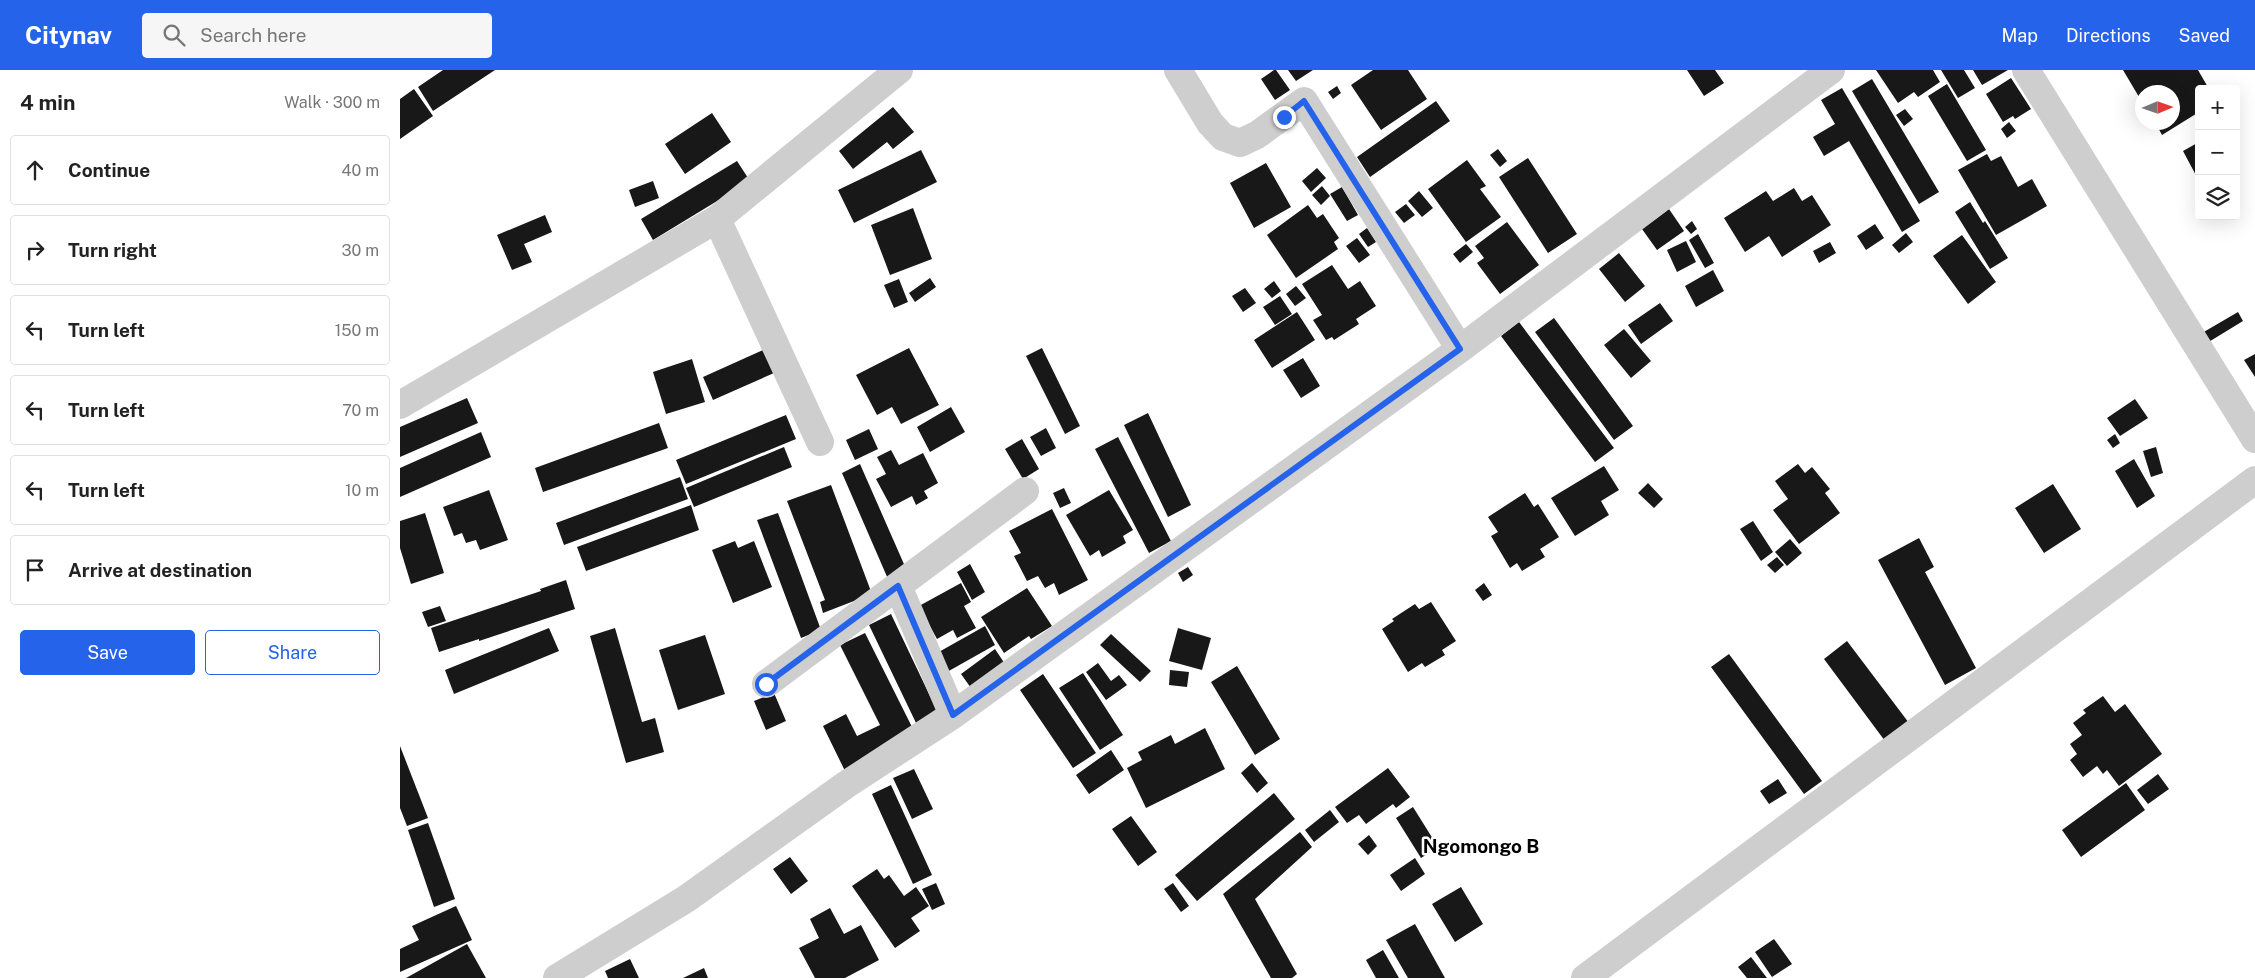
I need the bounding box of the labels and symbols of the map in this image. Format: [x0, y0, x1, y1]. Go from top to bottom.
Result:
north arrow [2135, 85, 2180, 130]
route end [1273, 106, 1296, 129]
route start [755, 673, 778, 696]
district label: Ngomongo B [1423, 835, 1539, 857]

